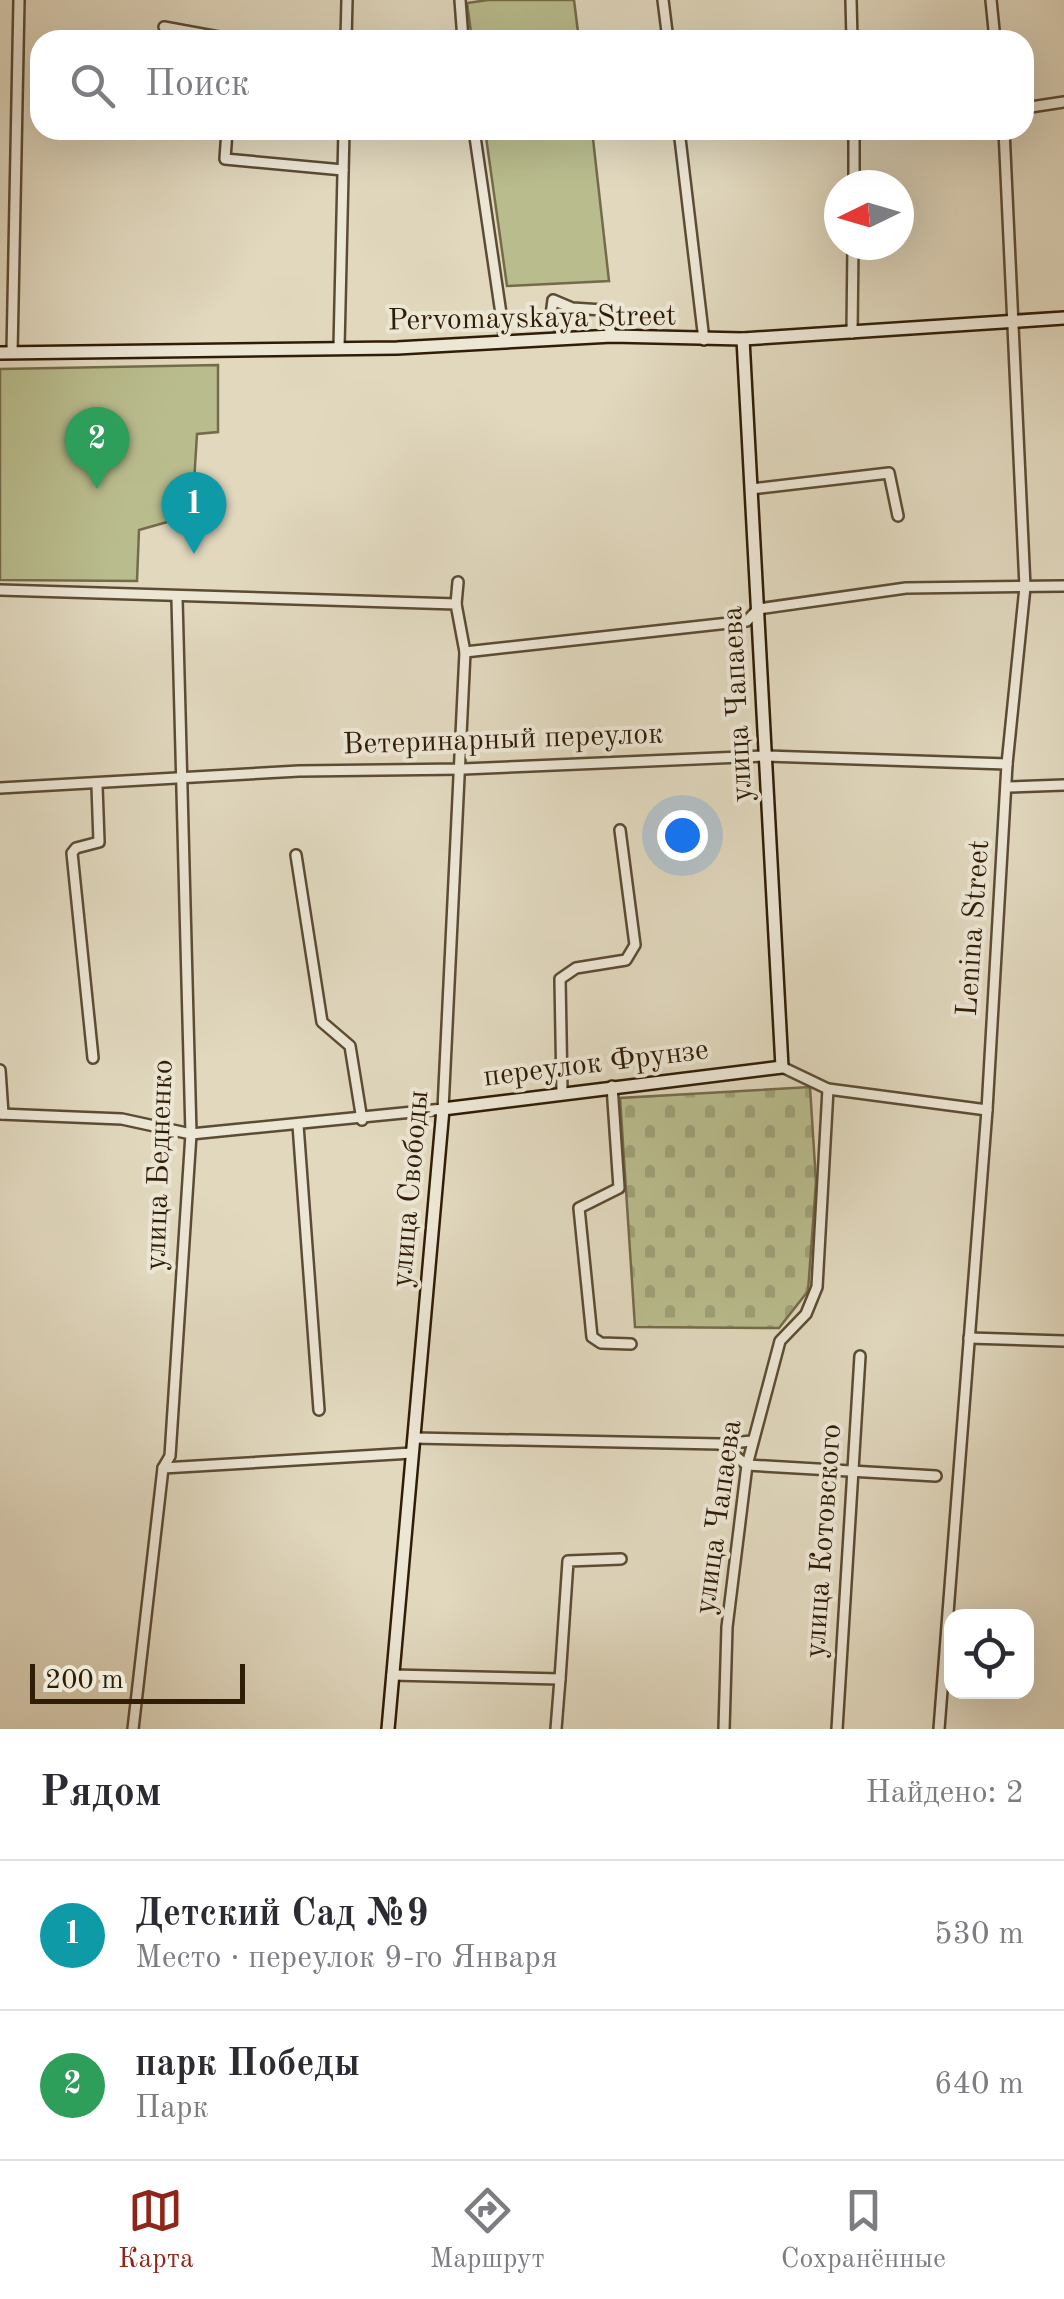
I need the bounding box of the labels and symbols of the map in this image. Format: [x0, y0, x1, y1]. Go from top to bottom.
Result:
north arrow [824, 170, 914, 260]
street label: Pervomayskaya Street [387, 301, 677, 337]
pin: 2 [64, 406, 130, 489]
pin: 1 [162, 472, 226, 554]
street label: улица Чапаева [718, 605, 758, 803]
street label: Ветеринарный переулок [342, 719, 664, 761]
your location [657, 810, 708, 861]
street label: Lenina Street [953, 839, 995, 1017]
street label: переулок Фрунзе [482, 1035, 710, 1093]
street label: улица Бедненко [141, 1059, 179, 1271]
street label: улица Свободы [387, 1089, 435, 1289]
street label: улица Чапаева [690, 1418, 748, 1616]
street label: улица Котовского [801, 1423, 847, 1659]
scale bar [30, 1659, 245, 1704]

